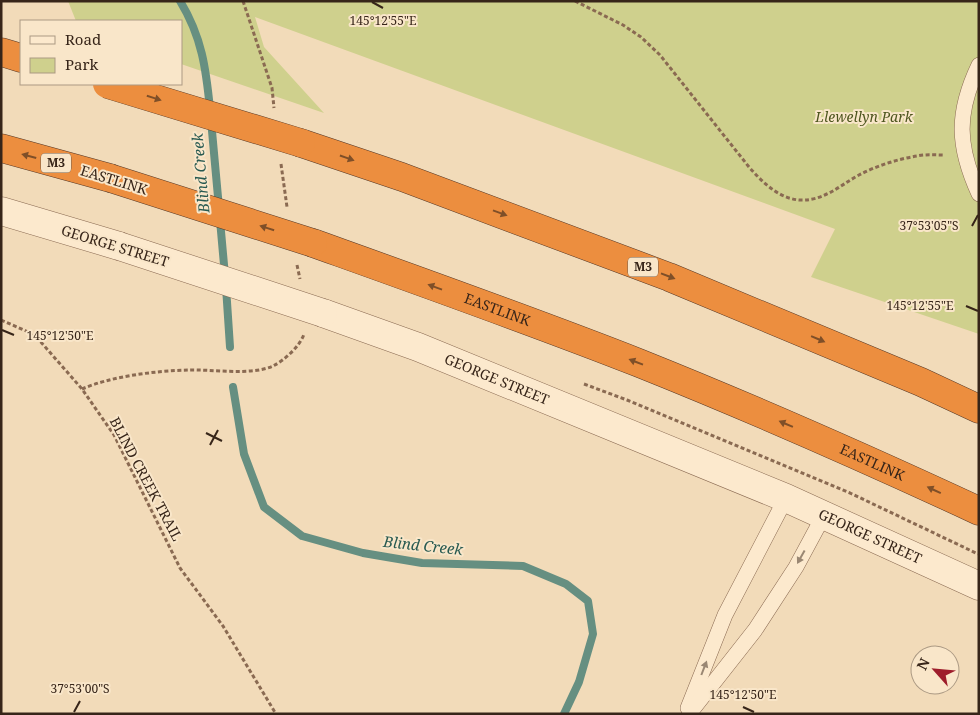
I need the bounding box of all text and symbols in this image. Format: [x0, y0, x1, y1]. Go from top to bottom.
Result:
text: 145°12'55"E [350, 12, 416, 29]
legend [20, 20, 182, 85]
text: Road [65, 29, 101, 49]
text: Park [65, 54, 99, 74]
one-way arrow [146, 95, 161, 102]
park label: Llewellyn Park [814, 107, 914, 126]
water label: Blind Creek [187, 132, 214, 215]
one-way arrow [22, 151, 37, 159]
road number: M3 [41, 154, 71, 172]
one-way arrow [340, 155, 355, 163]
street label: EASTLINK [78, 160, 150, 199]
one-way arrow [492, 210, 507, 217]
text: 37°53'05"S [899, 217, 959, 234]
street label: GEORGE STREET [59, 220, 172, 271]
one-way arrow [259, 224, 274, 232]
road number: M3 [628, 258, 658, 276]
one-way arrow [661, 272, 676, 280]
one-way arrow [427, 283, 442, 290]
street label: EASTLINK [462, 288, 533, 330]
text: 145°12'55"E [887, 297, 953, 314]
text: 145°12'50"E [27, 327, 93, 344]
one-way arrow [811, 335, 825, 343]
street label: GEORGE STREET [442, 349, 553, 409]
one-way arrow [628, 358, 643, 366]
street label: BLIND CREEK TRAIL [106, 414, 187, 544]
one-way arrow [779, 420, 793, 428]
street label: EASTLINK [837, 439, 908, 485]
one-way arrow [927, 486, 941, 494]
street label: GEORGE STREET [816, 504, 925, 568]
water label: Blind Creek [381, 531, 464, 559]
one-way arrow [797, 550, 805, 565]
north arrow [910, 645, 960, 695]
text: N [912, 655, 934, 673]
one-way arrow [700, 661, 708, 676]
text: 37°53'00"S [50, 680, 110, 697]
text: 145°12'50"E [710, 686, 776, 703]

